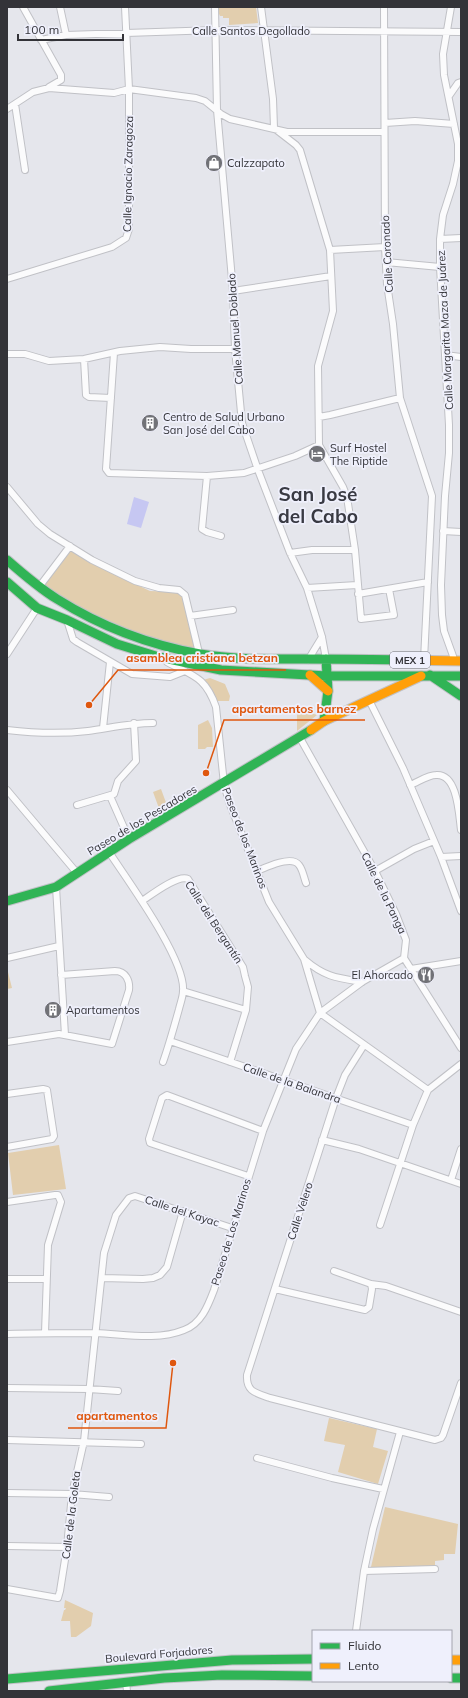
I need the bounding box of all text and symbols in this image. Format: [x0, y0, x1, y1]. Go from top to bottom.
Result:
scale bar [18, 16, 123, 42]
text: 100 m [24, 22, 59, 37]
street label: Calle Santos Degollado [192, 24, 310, 38]
street label: Calle Ignacio Zaragoza [120, 116, 136, 232]
shop icon: Calzzapato [204, 153, 224, 173]
place label: Calzzapato [227, 156, 285, 170]
street label: Calle Coronado [378, 215, 396, 293]
street label: Calle Margarita Maza de Juárez [434, 249, 456, 410]
street label: Calle Manuel Doblado [224, 273, 246, 385]
place label: Centro de Salud Urbano San José del Cabo [163, 410, 285, 437]
building icon: Centro de Salud Urbano San José del Cabo [140, 413, 160, 433]
place label: Surf Hostel The Riptide [330, 441, 388, 468]
hotel icon: Surf Hostel The Riptide [307, 444, 327, 464]
district label: San José del Cabo [278, 482, 358, 528]
callout: asamblea cristiana betzan [118, 646, 286, 670]
text: asamblea cristiana betzan [126, 650, 278, 665]
road number: MEX 1 [390, 652, 430, 668]
callout: apartamentos barnez [224, 696, 365, 720]
text: apartamentos barnez [232, 701, 356, 716]
street label: Paseo de los Pescadores [85, 782, 199, 858]
street label: Paseo de los Marinos [219, 785, 271, 891]
street label: Calle de la Panga [358, 850, 410, 936]
street label: Calle del Bergantín [182, 878, 246, 966]
restaurant icon: El Ahorcado [416, 965, 436, 985]
place label: El Ahorcado [351, 968, 413, 982]
building icon: Apartamentos [43, 1000, 63, 1020]
place label: Apartamentos [66, 1003, 140, 1017]
street label: Calle de la Balandra [241, 1060, 343, 1106]
street label: Paseo de Los Marinos [208, 1177, 254, 1287]
street label: Calle Velero [284, 1180, 316, 1242]
street label: Calle del Kayac [143, 1192, 221, 1230]
callout: apartamentos [68, 1404, 166, 1428]
text: apartamentos [76, 1408, 158, 1423]
street label: Calle de la Goleta [59, 1470, 83, 1560]
legend [312, 1630, 452, 1682]
text: Fluido [348, 1638, 382, 1653]
street label: Boulevard Forjadores [105, 1642, 213, 1666]
text: Lento [348, 1658, 379, 1673]

